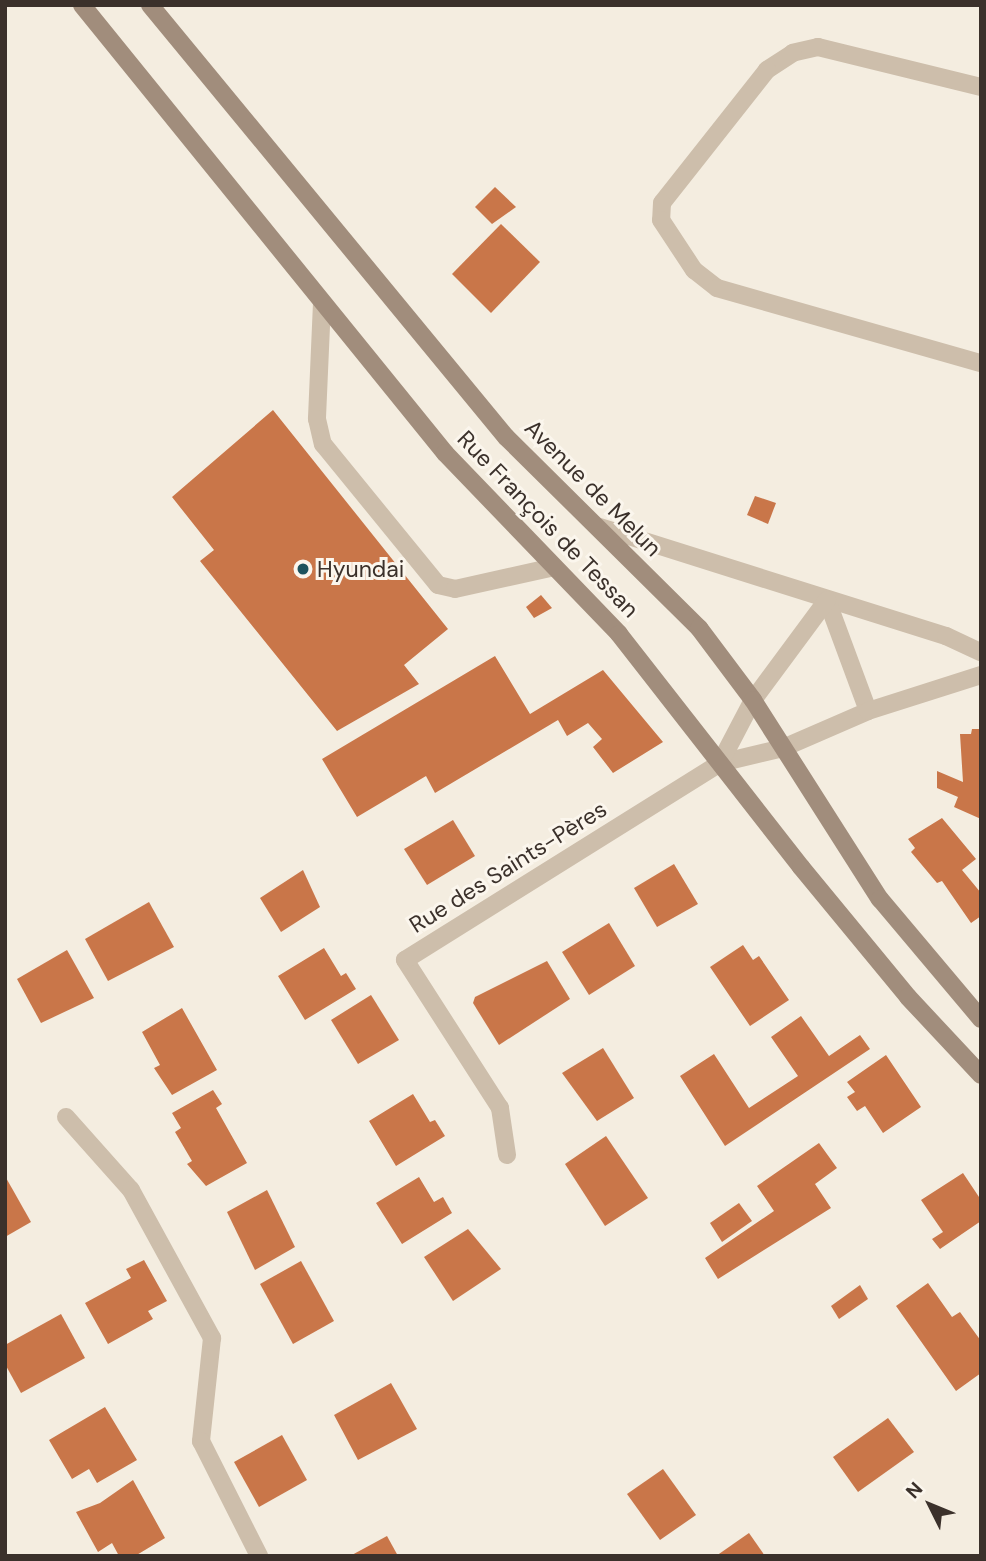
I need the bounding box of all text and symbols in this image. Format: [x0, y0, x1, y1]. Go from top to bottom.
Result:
street label: Avenue de Melun [519, 414, 667, 562]
street label: Rue François de Tessan [452, 425, 644, 623]
place label: Hyundai [317, 555, 404, 583]
marker: Hyundai [295, 561, 311, 577]
street label: Rue des Saints-Pères [404, 795, 612, 939]
north arrow [895, 1470, 965, 1540]
text: N [900, 1477, 928, 1504]

